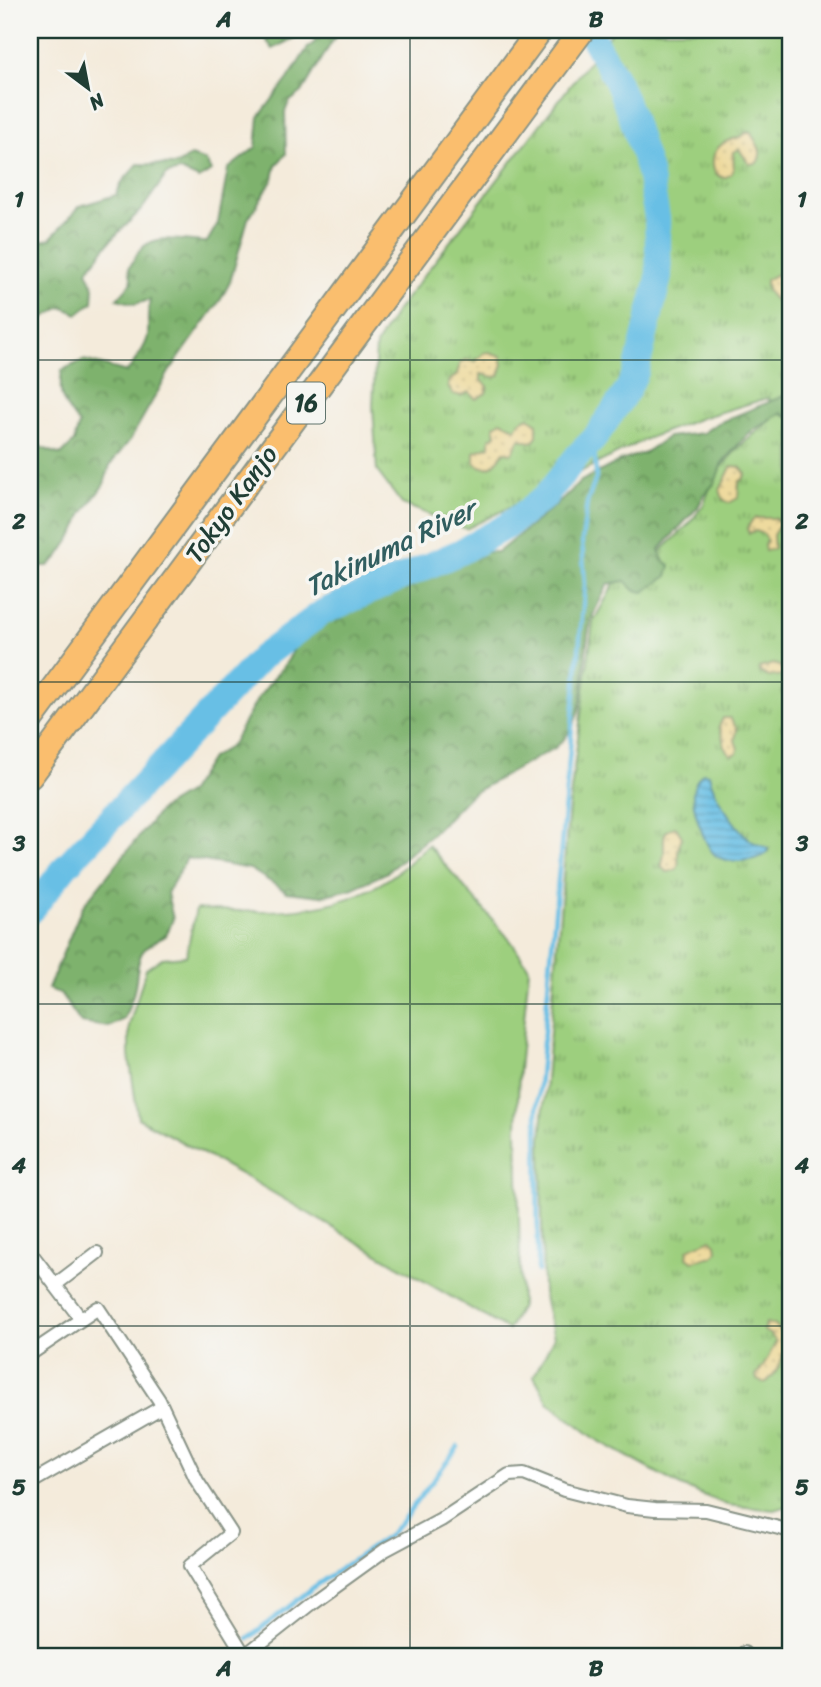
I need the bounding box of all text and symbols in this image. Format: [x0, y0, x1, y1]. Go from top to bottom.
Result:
text: A [215, 0, 232, 40]
text: B [589, 0, 604, 40]
north arrow [52, 52, 122, 122]
text: N [82, 84, 112, 120]
text: 1 [14, 179, 24, 220]
text: 1 [797, 179, 807, 220]
road number: 16 [287, 382, 325, 424]
street label: Tokyo Kanjo [172, 435, 290, 573]
water label: Takinuma River [296, 483, 489, 611]
text: 2 [11, 501, 26, 542]
text: 2 [794, 501, 809, 542]
text: 3 [12, 823, 26, 864]
text: 3 [795, 823, 809, 864]
text: 4 [11, 1145, 27, 1186]
text: 4 [794, 1145, 810, 1186]
text: 5 [12, 1467, 26, 1508]
text: 5 [795, 1467, 809, 1508]
text: A [215, 1648, 232, 1687]
text: B [589, 1648, 604, 1687]

